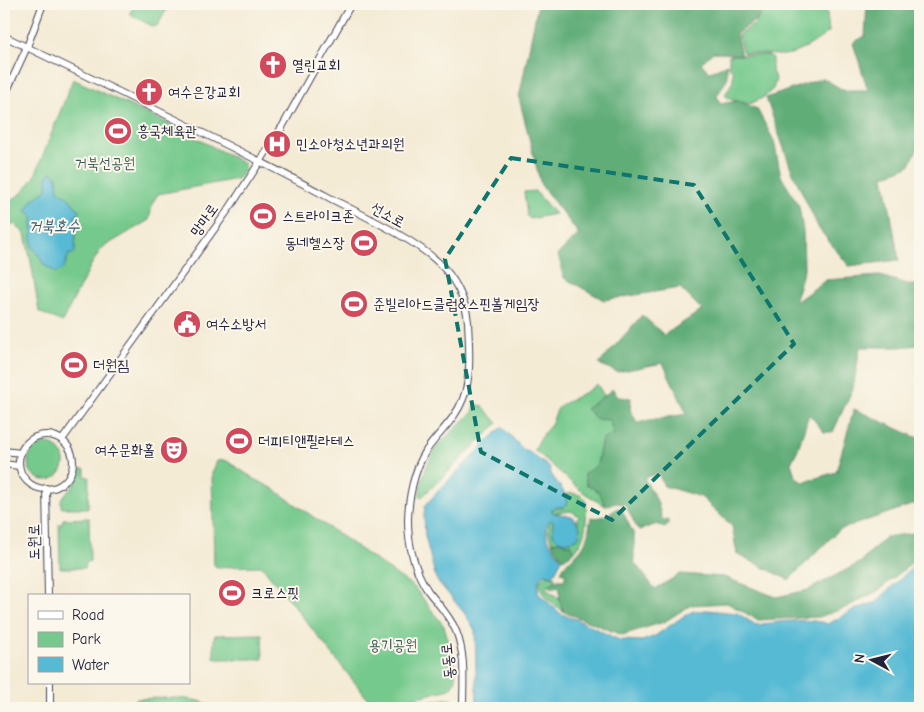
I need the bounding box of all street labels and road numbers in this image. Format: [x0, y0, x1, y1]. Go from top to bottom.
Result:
street label: 선소로 [368, 198, 408, 232]
street label: 망마로 [186, 200, 222, 240]
street label: 도원로 [25, 524, 43, 560]
street label: 동동로 [437, 642, 459, 680]

